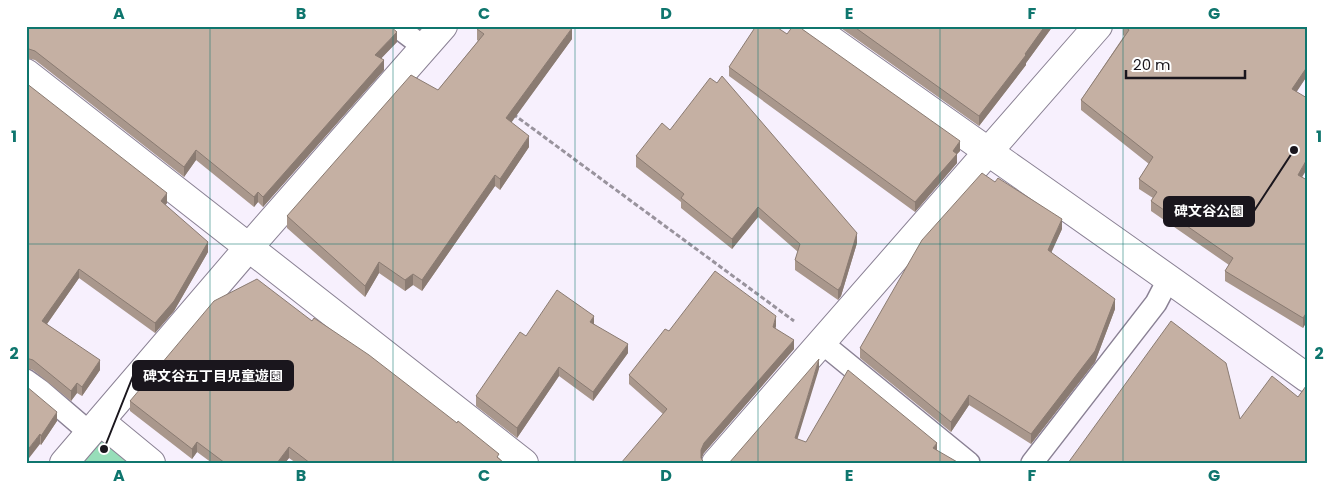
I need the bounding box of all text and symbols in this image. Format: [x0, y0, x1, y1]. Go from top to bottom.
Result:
text: A [113, 2, 125, 25]
text: B [296, 2, 306, 25]
text: C [478, 2, 490, 25]
text: D [660, 2, 672, 25]
text: E [845, 2, 853, 25]
text: F [1028, 2, 1037, 25]
text: G [1208, 2, 1220, 25]
scale bar [1126, 48, 1244, 80]
text: 20 m [1133, 54, 1171, 75]
text: 1 [11, 125, 17, 148]
text: 1 [1316, 125, 1322, 148]
callout: 碑文谷公園 [1164, 197, 1254, 226]
text: 碑文谷公園 [1174, 201, 1244, 221]
text: 2 [9, 342, 19, 365]
text: 2 [1314, 342, 1324, 365]
callout: 碑文谷五丁目児童遊園 [133, 361, 293, 390]
text: 碑文谷五丁目児童遊園 [143, 366, 283, 386]
text: A [113, 464, 125, 487]
text: B [296, 464, 306, 487]
text: C [478, 464, 490, 487]
text: D [660, 464, 672, 487]
text: E [845, 464, 853, 487]
text: F [1028, 464, 1037, 487]
text: G [1208, 464, 1220, 487]

